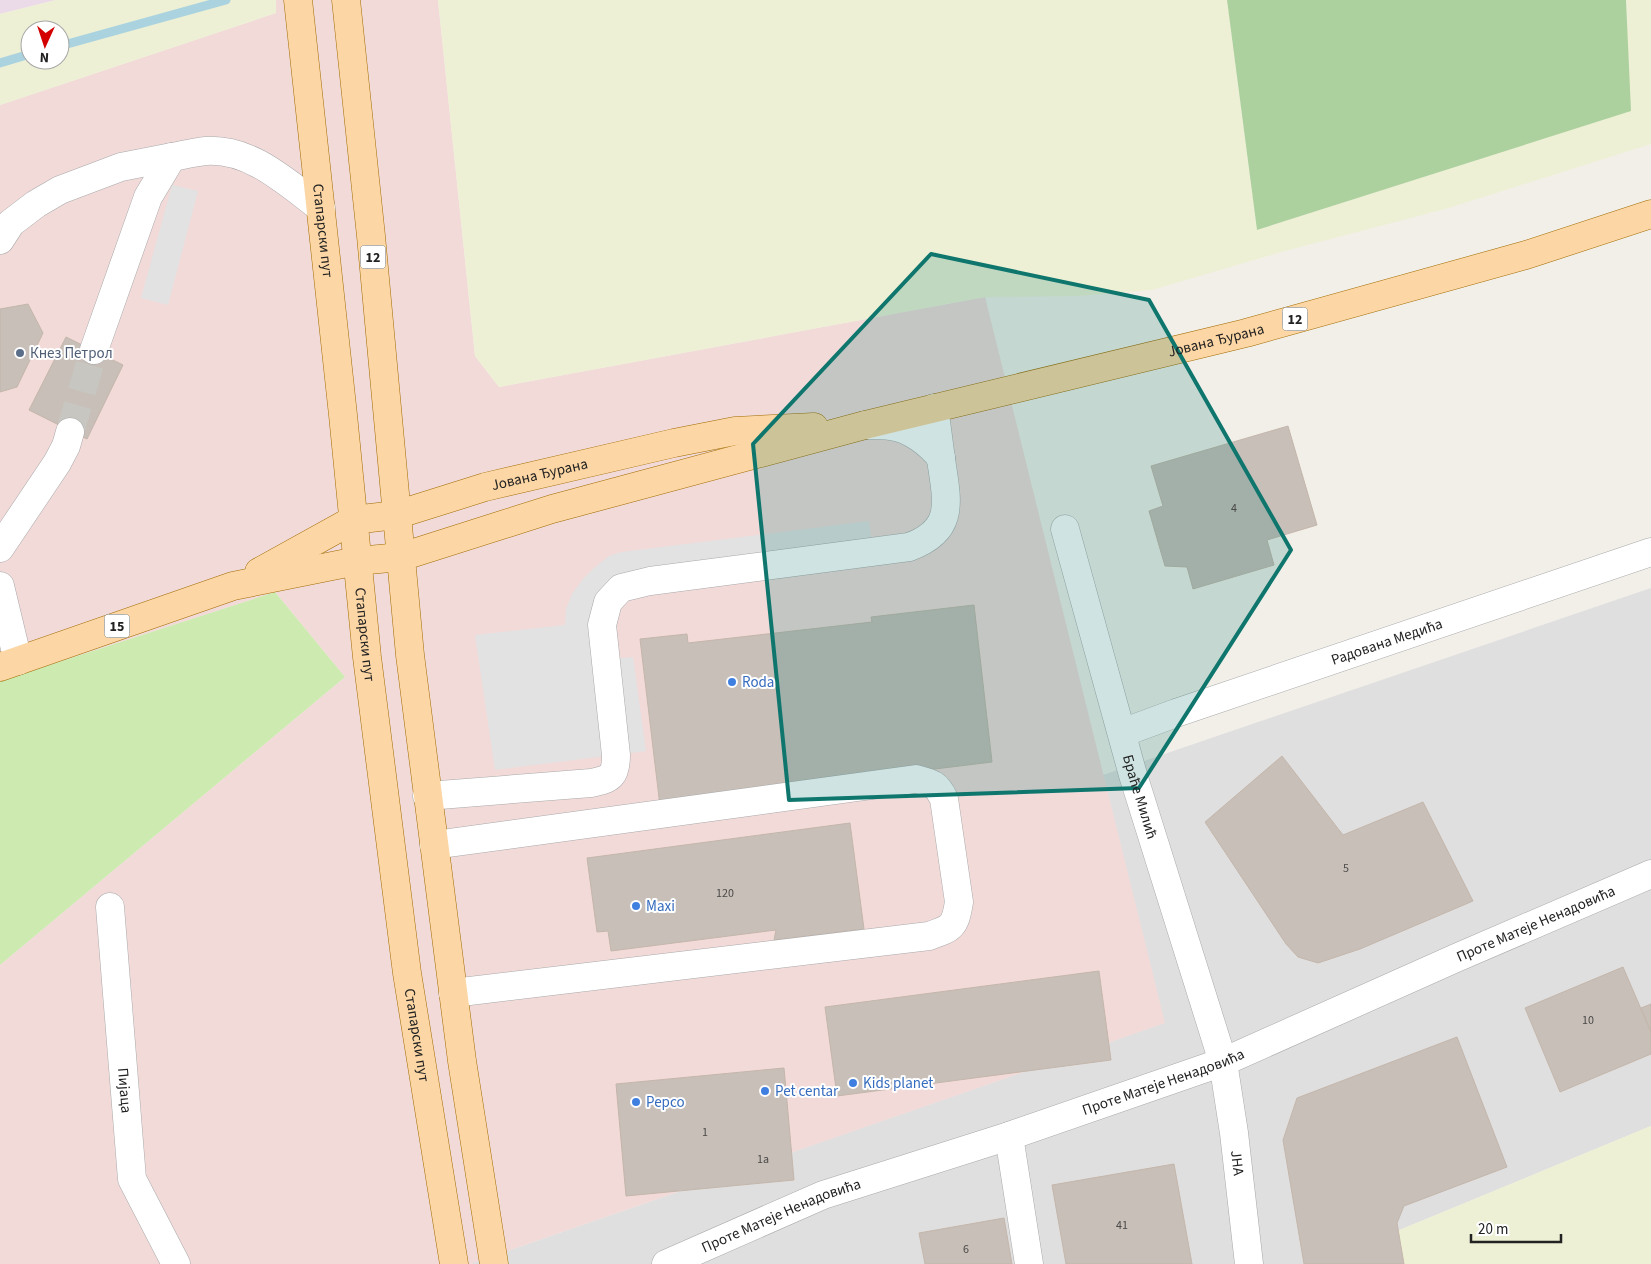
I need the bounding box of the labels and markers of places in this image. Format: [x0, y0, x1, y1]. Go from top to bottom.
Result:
place label: Кнез Петрол [30, 343, 113, 364]
marker: Кнез Петрол [14, 347, 26, 359]
place label: Roda [742, 672, 774, 693]
marker: Roda [726, 676, 738, 688]
place label: Maxi [646, 896, 675, 917]
marker: Maxi [630, 900, 642, 912]
place label: Kids planet [863, 1073, 933, 1094]
marker: Kids planet [847, 1077, 859, 1089]
place label: Pet centar [775, 1081, 839, 1102]
marker: Pet centar [759, 1085, 771, 1097]
place label: Pepco [646, 1092, 685, 1113]
marker: Pepco [630, 1096, 642, 1108]

